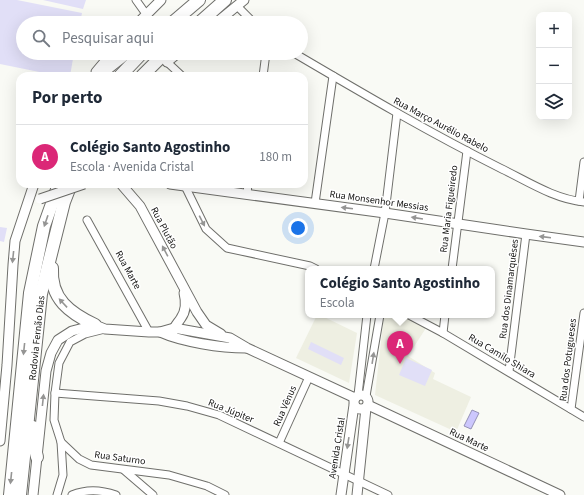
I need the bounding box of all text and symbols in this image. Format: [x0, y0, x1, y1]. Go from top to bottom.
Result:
map controls [536, 12, 572, 120]
button: + [536, 12, 572, 48]
search box [16, 16, 308, 60]
icon: search [30, 27, 52, 49]
text: Pesquisar aqui [62, 28, 154, 49]
button: − [536, 48, 572, 84]
button: layers [536, 84, 572, 120]
text: Por perto [32, 86, 102, 110]
street label: Rua Março Aurélio Rabelo [391, 94, 491, 156]
text: Colégio Santo Agostinho [70, 137, 230, 158]
text: A [41, 148, 49, 166]
text: 180 m [259, 148, 292, 166]
text: Escola · Avenida Cristal [70, 158, 194, 176]
street label: Rua Maria Figueiredo [437, 164, 461, 254]
street label: Rua Monsenhor Messias [329, 187, 429, 215]
one-way arrow [341, 204, 353, 211]
street label: Rua Plutão [147, 205, 181, 251]
one-way arrow [411, 214, 423, 220]
one-way arrow [42, 215, 48, 227]
one-way arrow [199, 215, 205, 227]
your location [288, 218, 308, 238]
one-way arrow [539, 234, 551, 240]
street label: Rua dos Dinamarquêses [496, 238, 522, 340]
one-way arrow [161, 245, 168, 257]
street label: Rua Marte [112, 248, 144, 292]
one-way arrow [10, 251, 17, 263]
popup [305, 266, 495, 318]
text: Colégio Santo Agostinho [320, 273, 480, 294]
text: Escola [320, 294, 355, 312]
street label: Rodovia Fernão Dias [26, 295, 48, 381]
one-way arrow [59, 298, 68, 308]
street label: Rua dos Potugueses [556, 318, 580, 402]
street label: Rua Camilo Shiara [466, 330, 538, 382]
pin: A [387, 331, 413, 364]
one-way arrow [21, 343, 28, 355]
one-way arrow [370, 352, 376, 364]
street label: Rua Vênus [270, 383, 300, 429]
one-way arrow [40, 394, 46, 407]
street label: Rua Júpiter [206, 396, 256, 427]
street label: Avenida Cristal [325, 416, 349, 480]
street label: Rua Marte [447, 425, 491, 455]
one-way arrow [345, 437, 351, 449]
street label: Rua Saturno [93, 447, 147, 469]
one-way arrow [8, 472, 15, 484]

